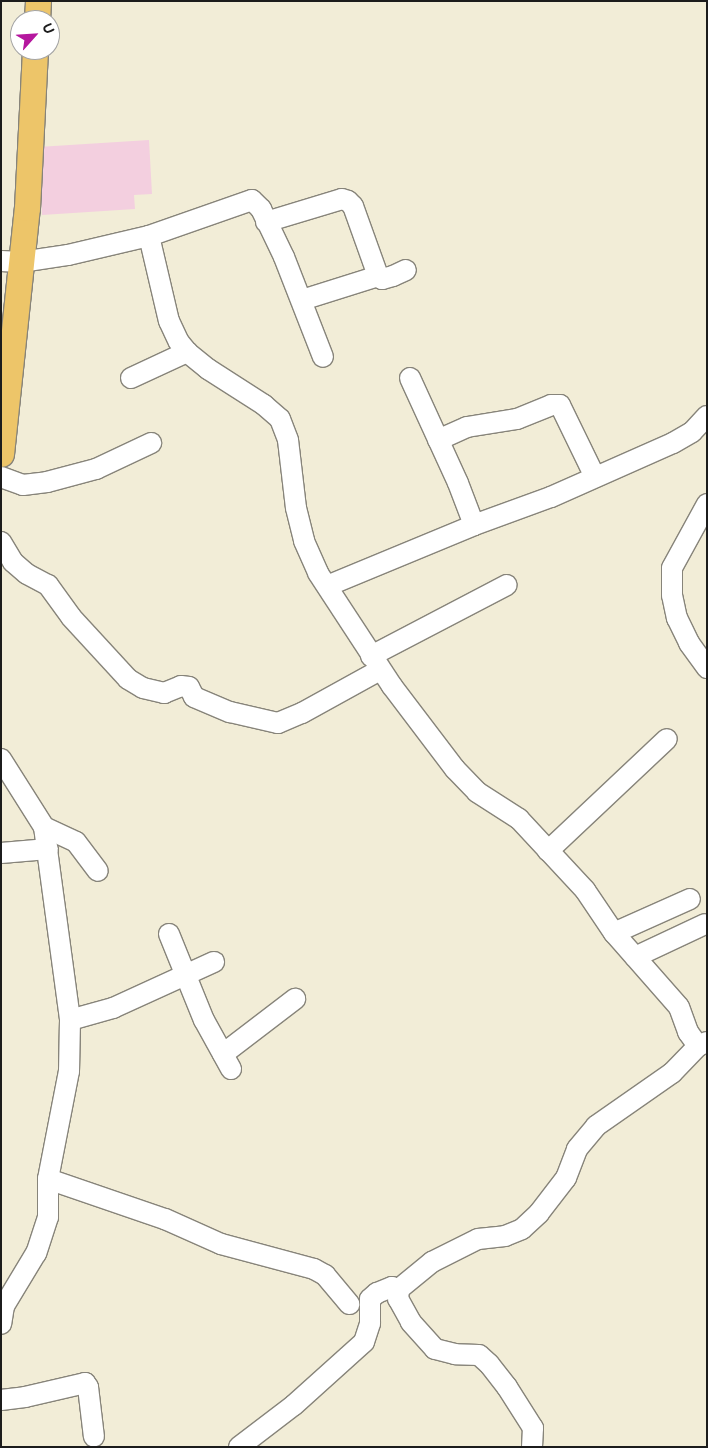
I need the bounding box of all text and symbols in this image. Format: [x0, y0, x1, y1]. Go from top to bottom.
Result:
north arrow [10, 10, 60, 60]
text: U [38, 20, 58, 37]

